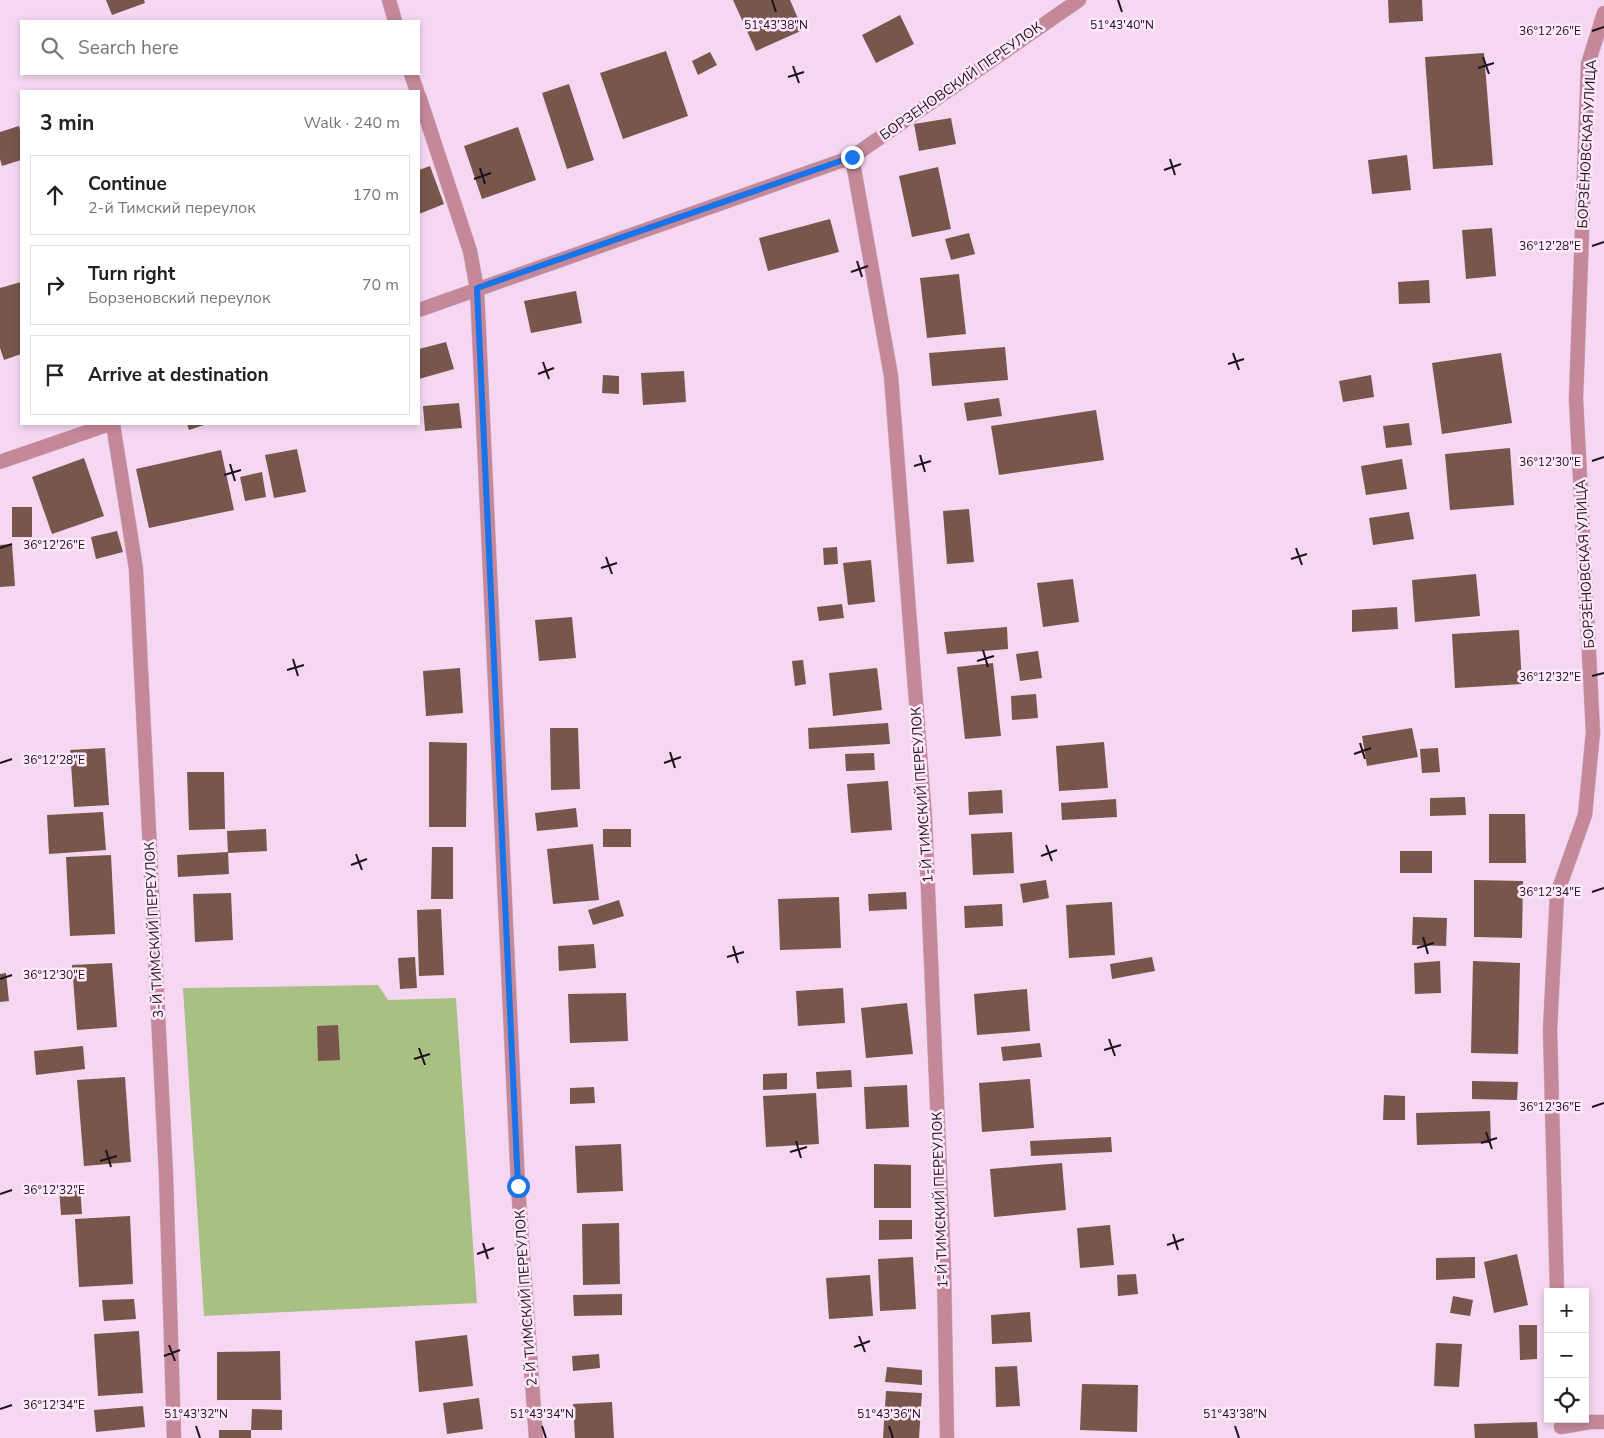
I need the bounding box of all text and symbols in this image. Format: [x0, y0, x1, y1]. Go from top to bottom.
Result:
text: 51°43'38"N [744, 17, 808, 33]
street label: БОРЗЕНОВСКИЙ ПЕРЕУЛОК [876, 17, 1046, 145]
text: 51°43'40"N [1090, 17, 1154, 33]
search box [20, 20, 420, 75]
text: 36°12'26"E [1519, 23, 1581, 39]
icon: search [38, 34, 66, 62]
text: Search here [78, 35, 179, 61]
street label: БОРЗЁНОВСКАЯ УЛИЦА [1573, 59, 1601, 229]
text: 3 min [40, 109, 94, 137]
text: Walk · 240 m [304, 112, 400, 134]
route end [841, 146, 864, 169]
text: Continue [88, 171, 167, 197]
icon: ahead [41, 181, 69, 209]
text: 170 m [352, 184, 399, 206]
text: 2-й Тимский переулок [88, 197, 256, 219]
text: 36°12'28"E [1519, 238, 1581, 254]
text: Turn right [88, 261, 175, 287]
icon: right [41, 271, 69, 299]
text: 70 m [362, 274, 399, 296]
text: Борзеновский переулок [88, 287, 270, 309]
icon: arrive [41, 361, 69, 389]
text: Arrive at destination [88, 362, 269, 388]
text: 36°12'30"E [1519, 454, 1581, 470]
street label: БОРЗЁНОВСКАЯ УЛИЦА [1571, 479, 1599, 649]
text: 36°12'26"E [23, 537, 85, 553]
text: 36°12'32"E [1519, 669, 1581, 685]
street label: 1-Й ТИМСКИЙ ПЕРЕУЛОК [906, 706, 938, 884]
text: 36°12'28"E [23, 752, 85, 768]
street label: 3-Й ТИМСКИЙ ПЕРЕУЛОК [140, 841, 168, 1019]
text: 36°12'34"E [1519, 884, 1581, 900]
text: 36°12'30"E [23, 967, 85, 983]
text: 36°12'36"E [1519, 1099, 1581, 1115]
street label: 1-Й ТИМСКИЙ ПЕРЕУЛОК [927, 1111, 953, 1289]
route start [507, 1175, 530, 1198]
text: 36°12'32"E [23, 1182, 85, 1198]
street label: 2-Й ТИМСКИЙ ПЕРЕУЛОК [510, 1209, 542, 1387]
map controls [1544, 1288, 1589, 1423]
button: + [1544, 1288, 1589, 1333]
button: − [1544, 1333, 1589, 1378]
button: locate [1544, 1378, 1589, 1423]
text: 36°12'34"E [23, 1397, 85, 1413]
text: 51°43'32"N [164, 1406, 228, 1422]
text: 51°43'34"N [510, 1406, 574, 1422]
text: 51°43'36"N [857, 1406, 921, 1422]
text: 51°43'38"N [1203, 1406, 1267, 1422]

